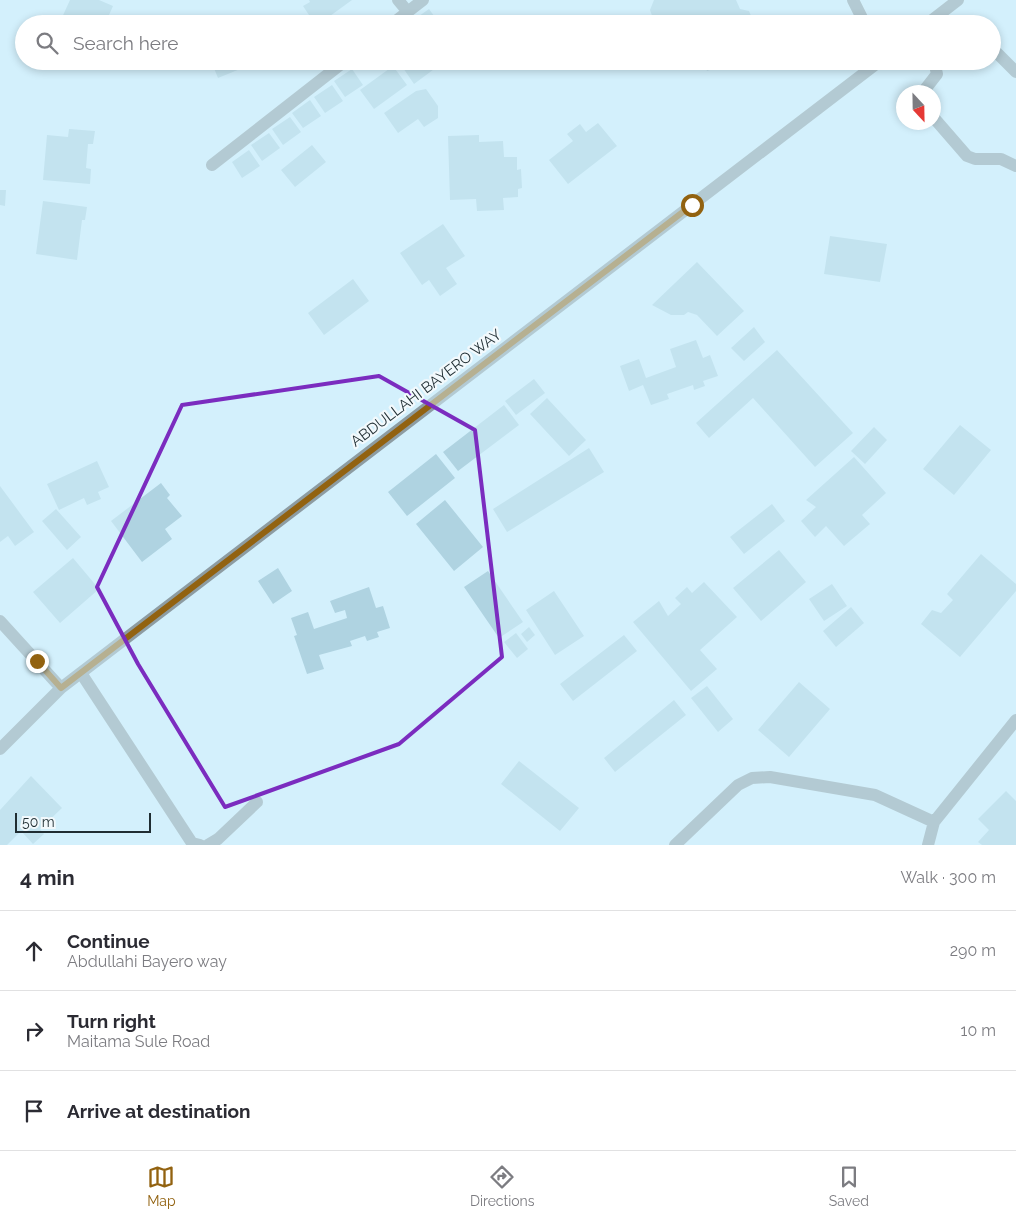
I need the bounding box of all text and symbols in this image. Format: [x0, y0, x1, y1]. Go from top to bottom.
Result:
search box [15, 15, 1001, 70]
icon: search [33, 29, 61, 57]
text: Search here [73, 32, 179, 54]
north arrow [896, 85, 941, 130]
route start [681, 194, 704, 217]
street label: ABDULLAHI BAYERO WAY [347, 325, 505, 451]
route end [26, 650, 49, 673]
scale bar [15, 810, 151, 833]
text: 50 m [22, 814, 55, 830]
text: 4 min [20, 865, 75, 890]
text: Walk · 300 m [900, 868, 996, 887]
text: Continue [67, 930, 150, 952]
icon: ahead [20, 937, 48, 965]
text: 290 m [950, 941, 996, 960]
text: Abdullahi Bayero way [67, 952, 227, 971]
text: Turn right [67, 1010, 156, 1032]
icon: right [20, 1017, 48, 1045]
text: 10 m [961, 1021, 996, 1040]
text: Maitama Sule Road [67, 1032, 210, 1051]
icon: arrive [20, 1097, 48, 1125]
text: Arrive at destination [67, 1100, 251, 1122]
tab: Map [147, 1163, 176, 1209]
tab: Directions [470, 1163, 535, 1209]
tab: Saved [829, 1163, 869, 1209]

